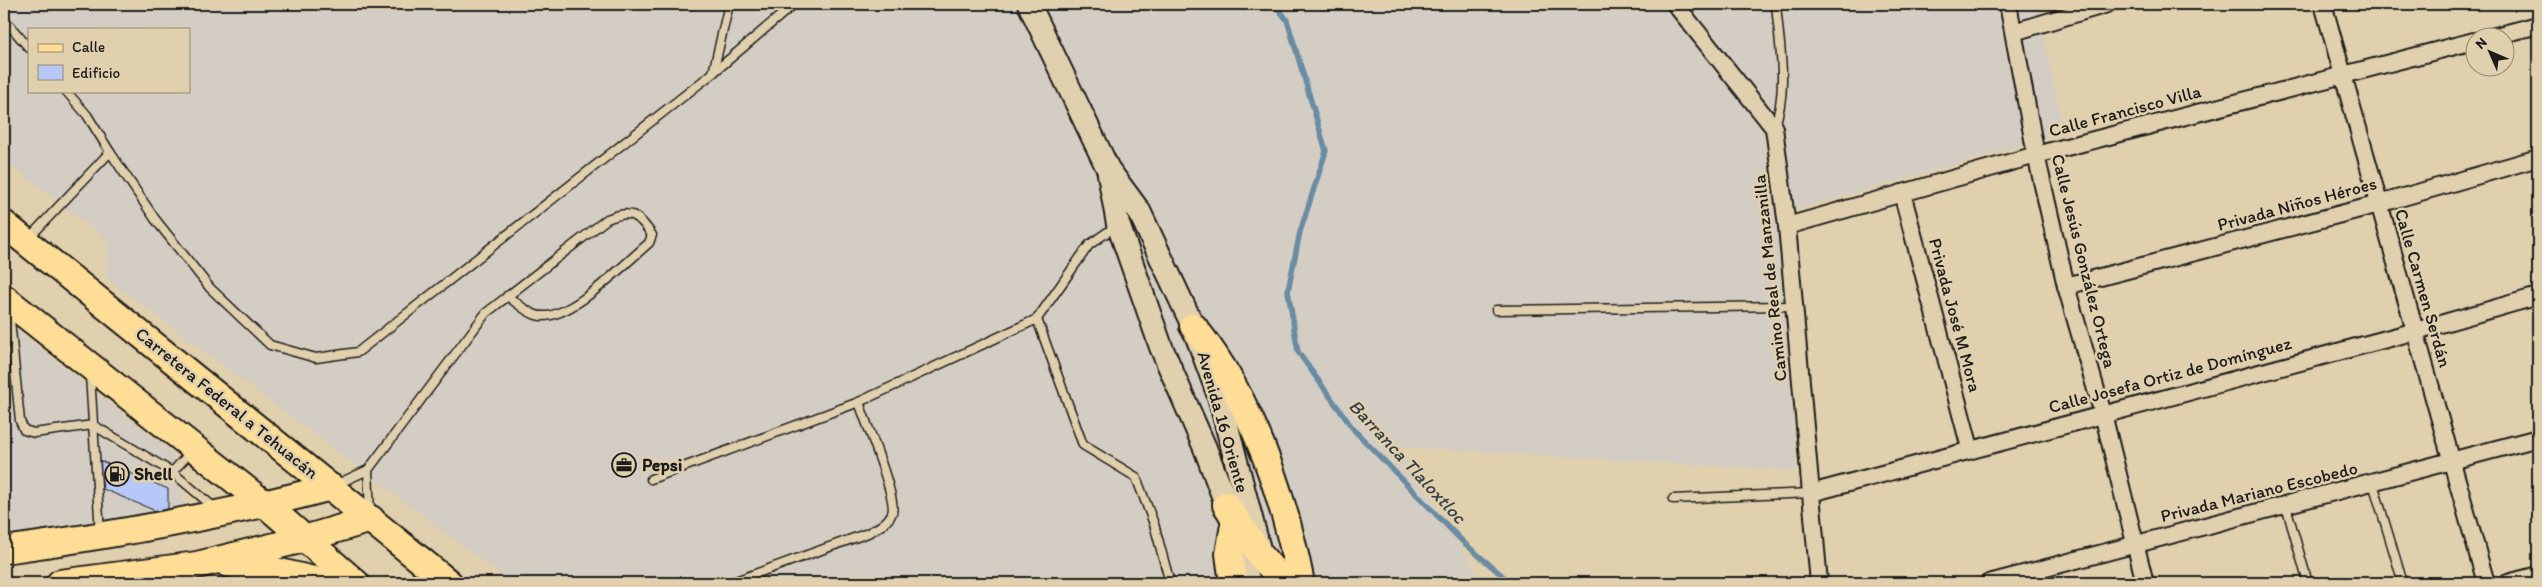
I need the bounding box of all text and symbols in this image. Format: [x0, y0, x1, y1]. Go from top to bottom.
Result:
legend [28, 28, 190, 92]
north arrow [2464, 28, 2514, 78]
text: N [2472, 34, 2491, 53]
text: Calle [72, 38, 105, 56]
text: Edificio [72, 64, 120, 82]
street label: Calle Francisco Villa [2046, 80, 2204, 142]
street label: Calle Jesús González Ortega [2047, 152, 2121, 371]
street label: Privada Niños Héroes [2215, 172, 2379, 236]
street label: Camino Real de Manzanilla [1748, 173, 1792, 383]
street label: Calle Carmen Serdán [2390, 206, 2456, 370]
street label: Privada José M Mora [1924, 236, 1986, 395]
street label: Carretera Federal a Tehuacán [131, 322, 323, 484]
street label: Calle Josefa Ortiz de Domínguez [2046, 332, 2294, 418]
street label: Avenida 16 Oriente [1192, 349, 1254, 495]
water label: Barranca Tlaloxtloc [1344, 394, 1472, 529]
office icon: Pepsi [611, 452, 637, 478]
place label: Pepsi [642, 454, 682, 476]
street label: Privada Mariano Escobedo [2158, 457, 2360, 527]
fuel station icon: Shell [104, 461, 130, 487]
place label: Shell [134, 463, 173, 485]

